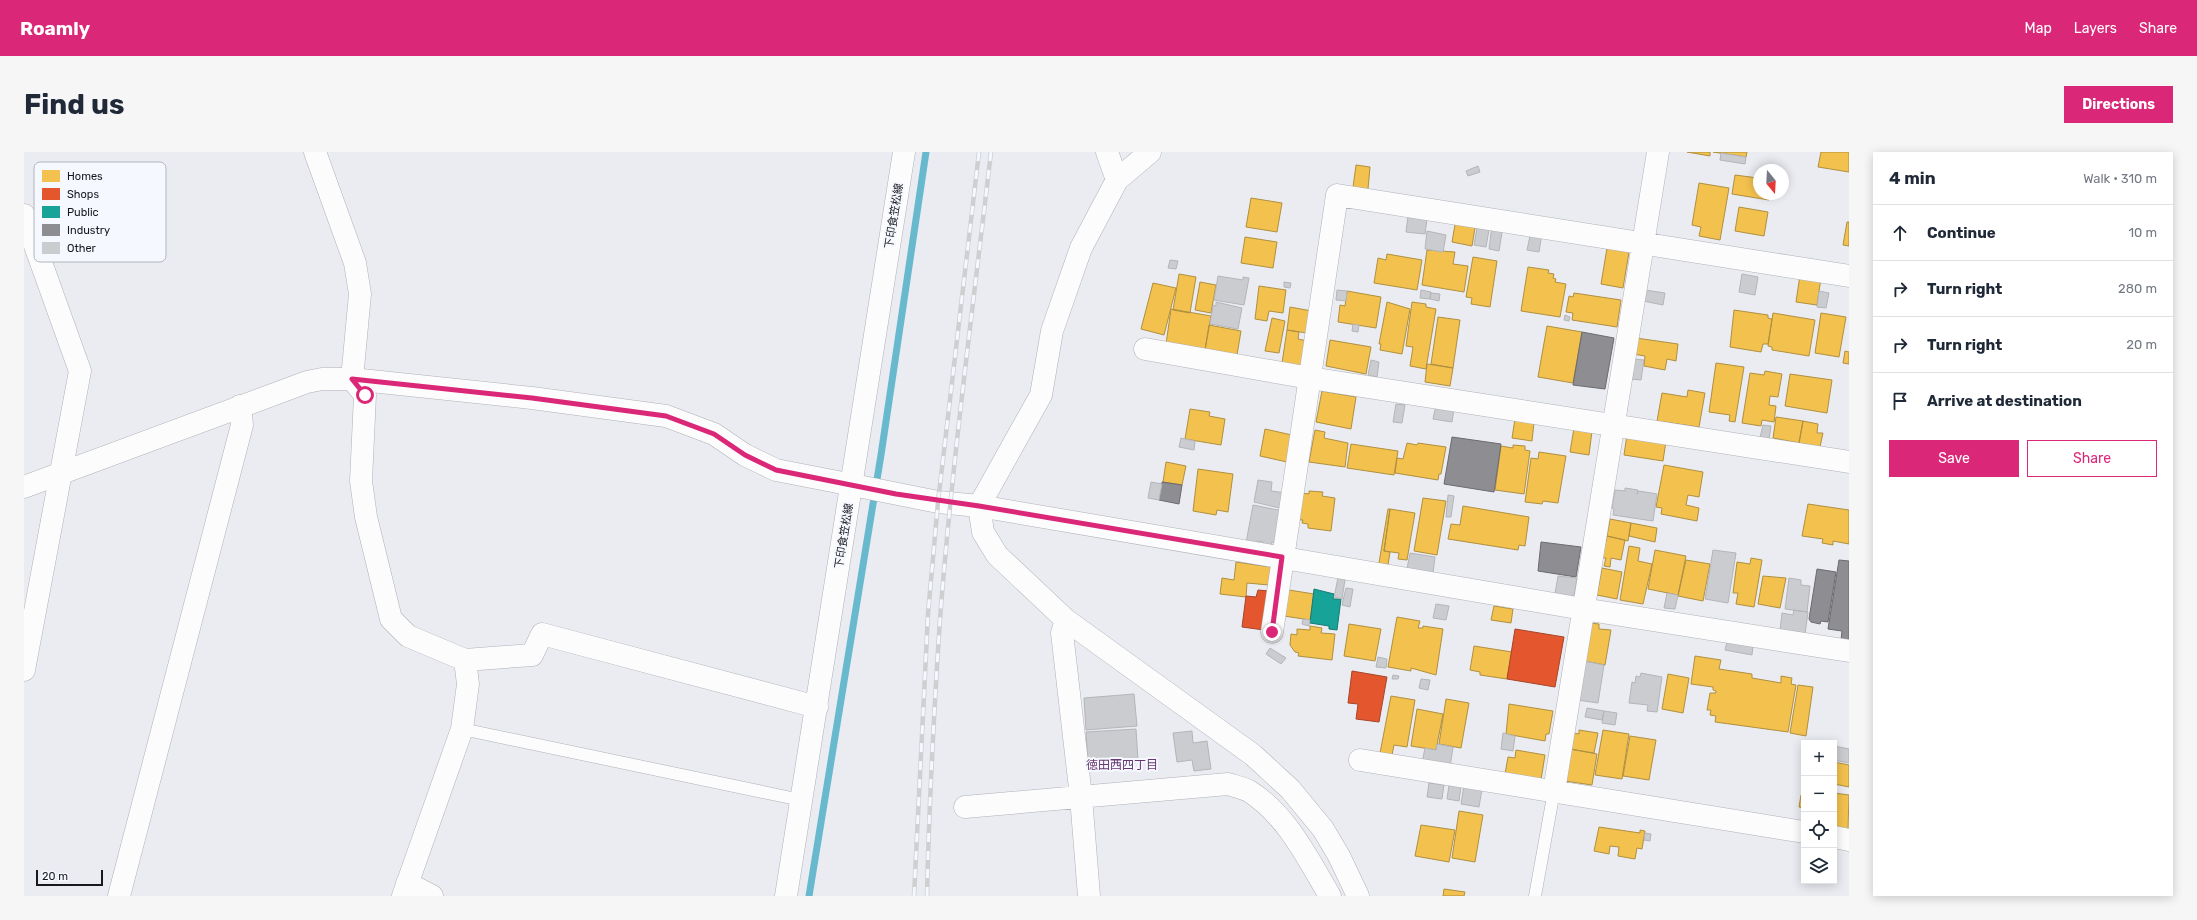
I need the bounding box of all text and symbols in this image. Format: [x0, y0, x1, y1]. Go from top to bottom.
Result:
text: Roamly [20, 17, 90, 40]
text: Map [2025, 20, 2052, 37]
text: Layers [2074, 20, 2117, 37]
text: Share [2139, 20, 2177, 37]
button: Directions [2064, 86, 2173, 123]
text: Find us [24, 88, 124, 121]
legend [34, 162, 166, 262]
north arrow [1753, 164, 1789, 200]
text: 4 min [1889, 168, 1936, 188]
text: Homes [67, 170, 103, 183]
text: Walk · 310 m [2083, 171, 2157, 186]
street label: 下印食笠松線 [882, 182, 906, 250]
text: Shops [67, 188, 99, 201]
text: Public [67, 206, 99, 219]
icon: ahead [1889, 222, 1911, 244]
text: Industry [67, 224, 110, 237]
text: Continue [1927, 224, 1996, 242]
text: 10 m [2128, 225, 2157, 240]
text: Other [67, 242, 97, 255]
icon: right [1889, 278, 1911, 300]
text: Turn right [1927, 280, 2002, 298]
text: 280 m [2118, 281, 2157, 296]
icon: right [1889, 334, 1911, 356]
text: Turn right [1927, 336, 2002, 354]
text: 20 m [2126, 337, 2157, 352]
route start [356, 386, 374, 404]
icon: arrive [1889, 390, 1911, 412]
text: Arrive at destination [1927, 392, 2082, 410]
button: Save [1889, 440, 2019, 477]
button: Share [2027, 440, 2157, 477]
street label: 下印食笠松線 [832, 502, 856, 570]
route end [1263, 623, 1281, 641]
map controls [1801, 740, 1837, 884]
button: + [1801, 740, 1837, 776]
district label: 徳田西四丁目 [1086, 758, 1158, 772]
button: − [1801, 776, 1837, 812]
button: locate [1801, 812, 1837, 848]
button: layers [1801, 848, 1837, 884]
scale bar [36, 868, 103, 887]
text: 20 m [42, 870, 68, 883]

